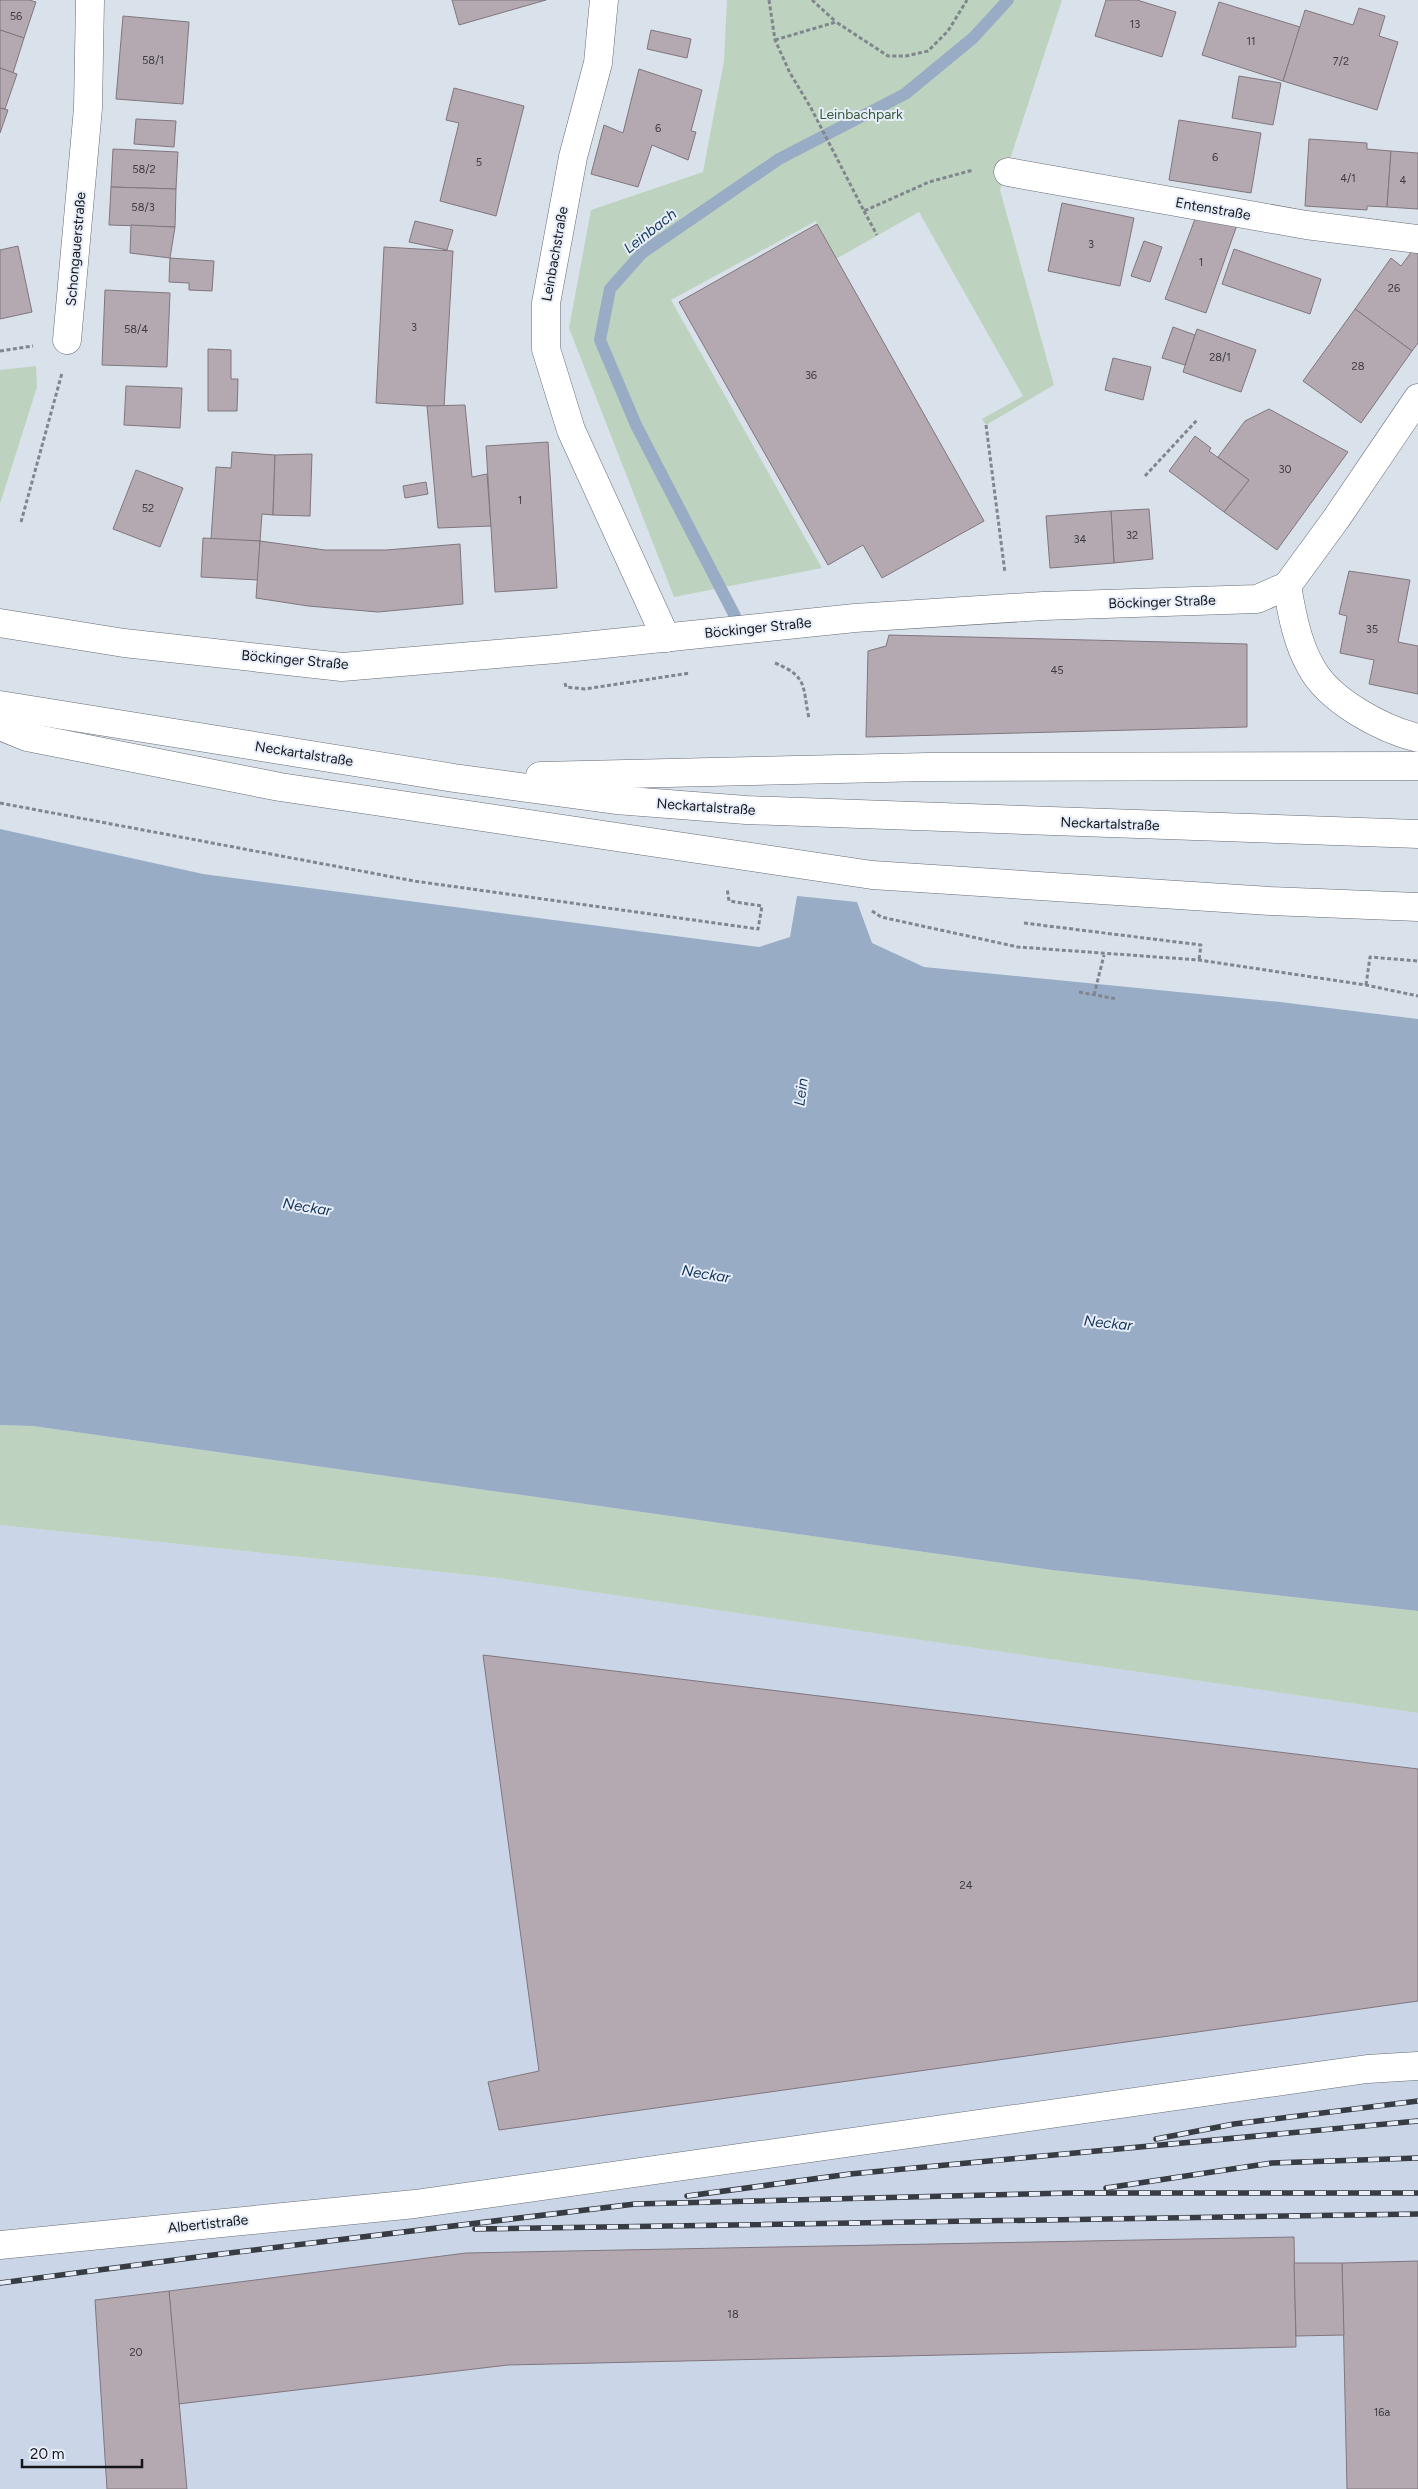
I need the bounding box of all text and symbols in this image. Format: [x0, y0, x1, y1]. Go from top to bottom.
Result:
house number: 56 [10, 10, 22, 23]
house number: 13 [1130, 18, 1140, 31]
house number: 11 [1246, 35, 1256, 48]
house number: 58/1 [142, 54, 164, 67]
house number: 7/2 [1333, 55, 1349, 68]
park label: Leinbachpark [819, 106, 903, 123]
house number: 6 [655, 122, 661, 135]
house number: 6 [1212, 151, 1218, 164]
house number: 5 [476, 156, 482, 169]
house number: 58/2 [132, 163, 156, 176]
house number: 4/1 [1340, 172, 1356, 185]
house number: 4 [1400, 174, 1407, 187]
street label: Schongauerstraße [63, 191, 89, 307]
street label: Entenstraße [1174, 194, 1252, 224]
house number: 58/3 [131, 201, 155, 214]
street label: Leinbachstraße [538, 205, 572, 303]
water label: Leinbach [620, 205, 680, 257]
house number: 3 [1088, 238, 1094, 251]
house number: 1 [1199, 256, 1203, 269]
house number: 26 [1388, 282, 1400, 295]
house number: 3 [411, 321, 417, 334]
house number: 58/4 [124, 323, 148, 336]
house number: 28/1 [1209, 351, 1231, 364]
house number: 28 [1352, 360, 1365, 373]
house number: 36 [805, 369, 817, 382]
house number: 30 [1278, 463, 1292, 476]
house number: 1 [518, 494, 522, 507]
house number: 52 [142, 502, 154, 515]
house number: 32 [1126, 529, 1138, 542]
house number: 34 [1074, 533, 1087, 546]
street label: Böckinger Straße [1108, 592, 1216, 612]
street label: Böckinger Straße [704, 614, 813, 642]
house number: 35 [1366, 623, 1378, 636]
street label: Böckinger Straße [241, 647, 350, 673]
house number: 45 [1050, 664, 1064, 677]
street label: Neckartalstraße [254, 738, 355, 770]
street label: Neckartalstraße [656, 795, 756, 819]
street label: Neckartalstraße [1060, 814, 1160, 834]
water label: Lein [790, 1077, 812, 1107]
water label: Neckar [281, 1194, 333, 1220]
water label: Neckar [680, 1261, 732, 1287]
water label: Neckar [1083, 1311, 1134, 1335]
house number: 24 [960, 1879, 973, 1892]
street label: Albertistraße [167, 2211, 249, 2237]
house number: 18 [727, 2308, 739, 2321]
house number: 20 [129, 2346, 143, 2359]
house number: 16a [1374, 2406, 1390, 2419]
scale bar [22, 2436, 142, 2468]
text: 20 m [30, 2445, 64, 2463]

